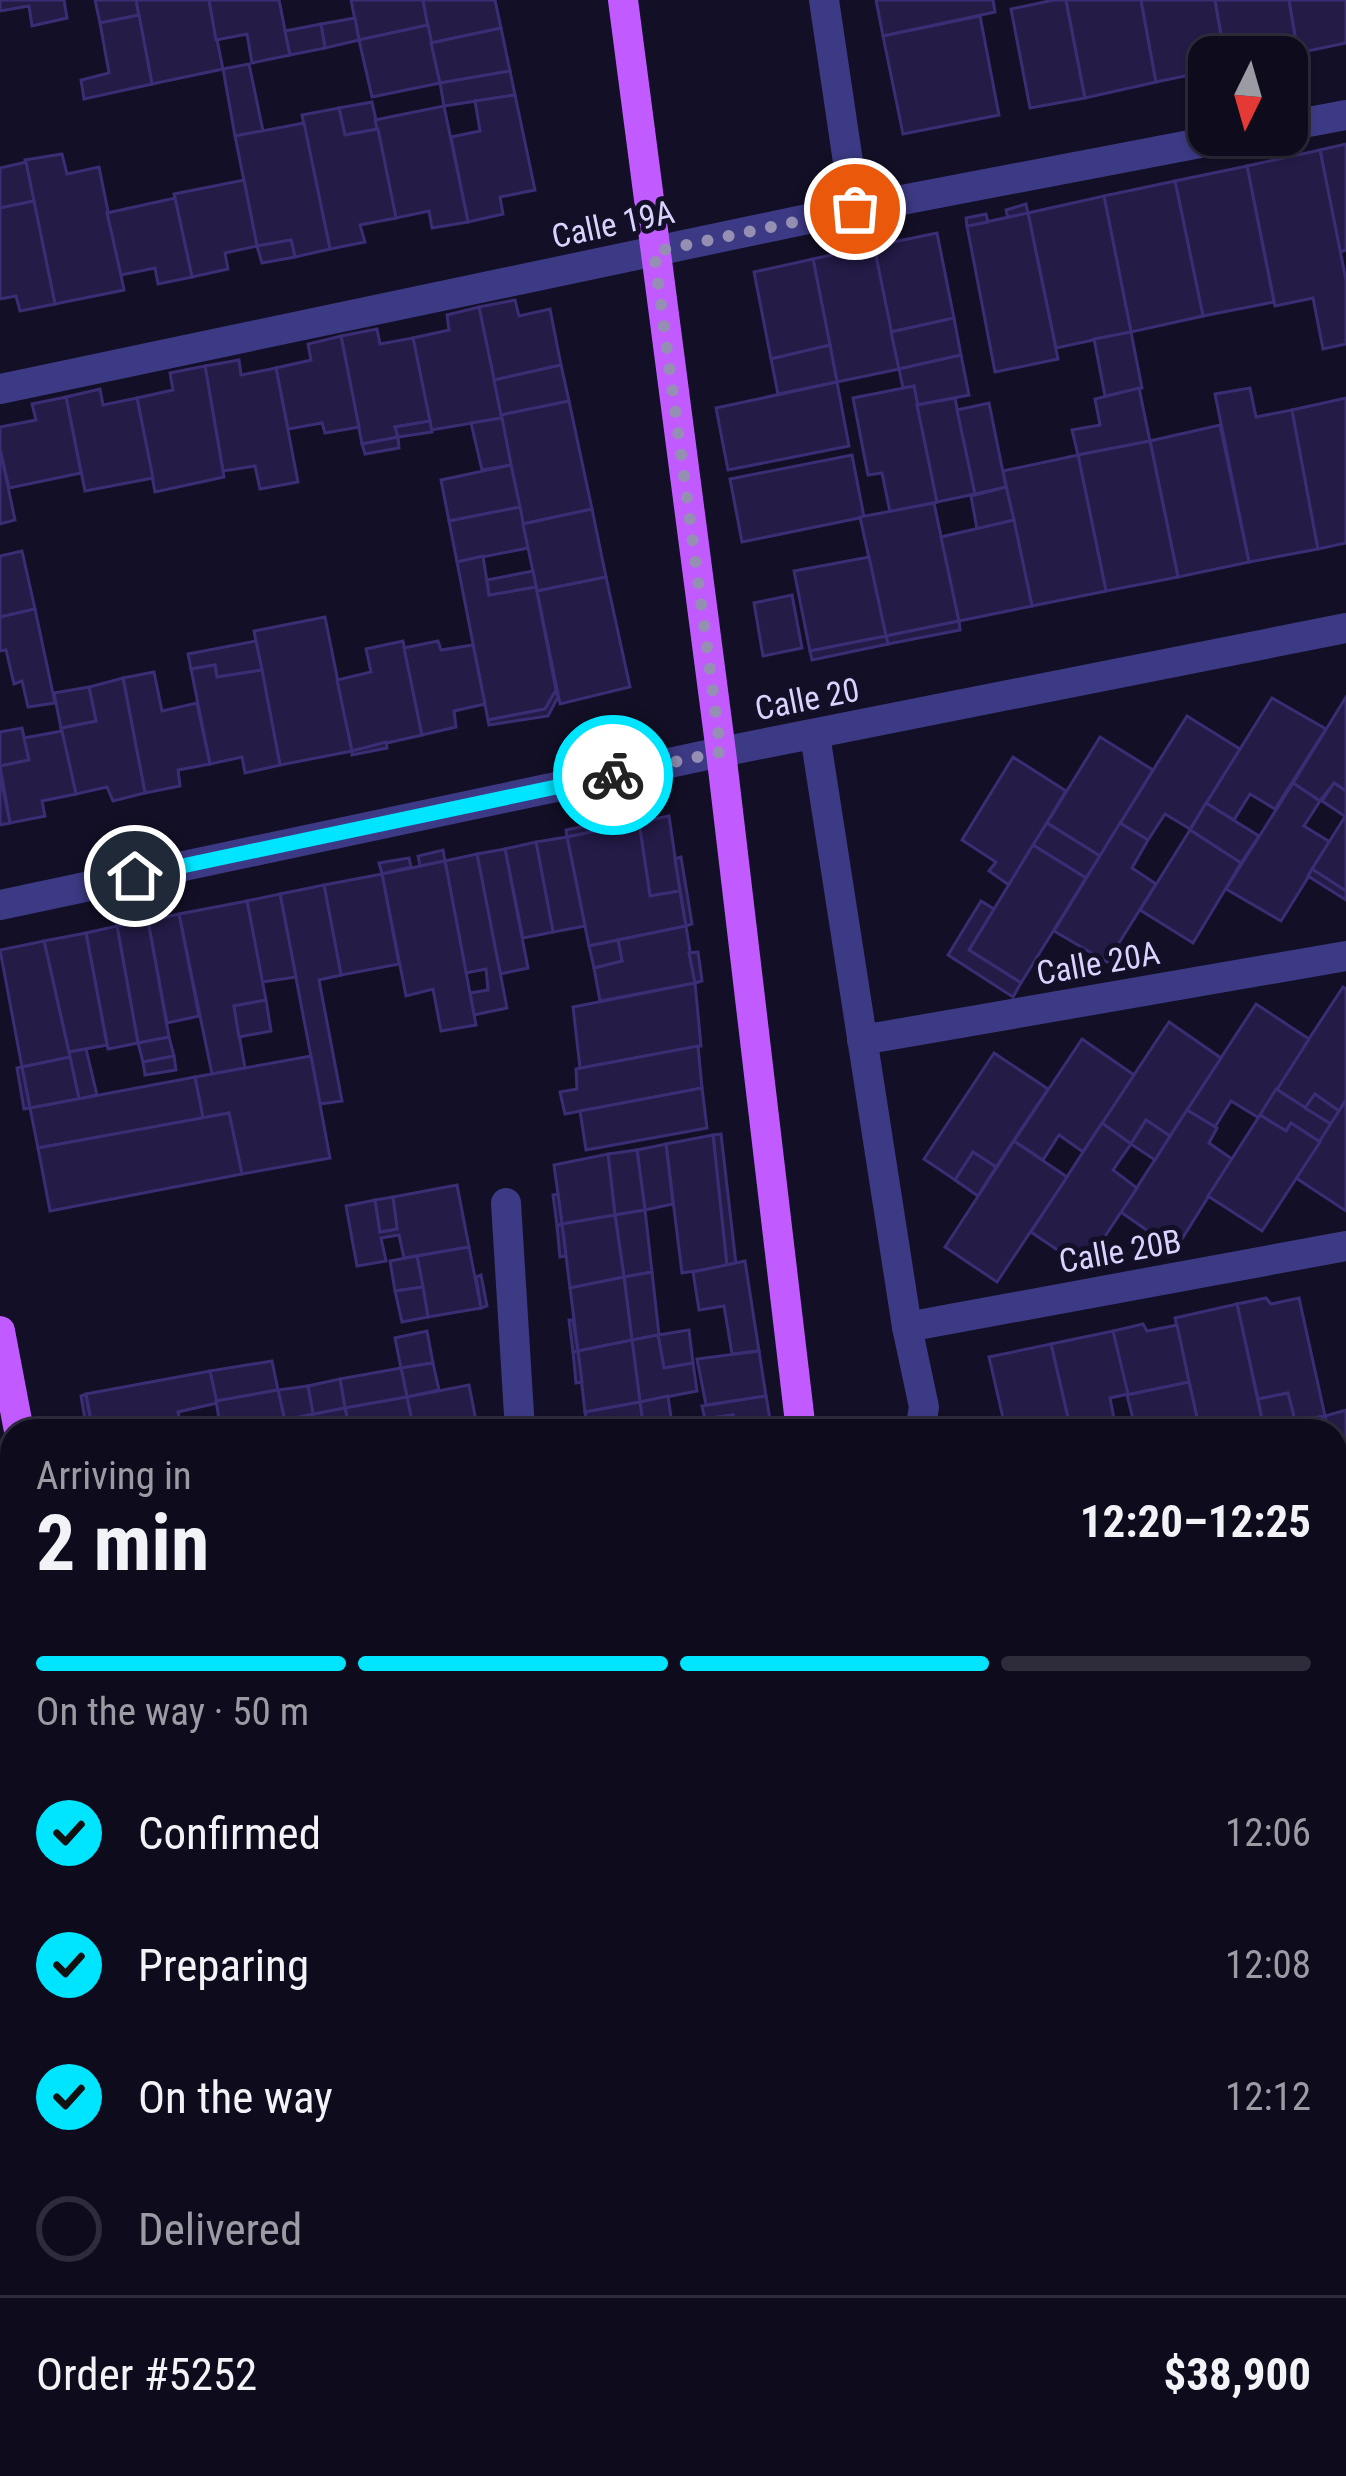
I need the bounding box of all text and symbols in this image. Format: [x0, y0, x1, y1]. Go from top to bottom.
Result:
north arrow [1188, 36, 1308, 156]
map controls [1188, 36, 1308, 156]
pin [804, 158, 906, 260]
icon: bag [822, 176, 888, 242]
street label: Calle 19A [548, 192, 678, 256]
street label: Calle 20 [752, 670, 862, 728]
courier [553, 715, 673, 835]
icon: bike [580, 742, 646, 808]
pin [84, 825, 186, 927]
icon: home [102, 843, 168, 909]
street label: Calle 20A [1033, 933, 1163, 993]
street label: Calle 20B [1056, 1221, 1184, 1281]
text: Arriving in [36, 1453, 192, 1499]
text: 12:20–12:25 [1080, 1495, 1311, 1548]
text: 2 min [36, 1498, 209, 1589]
text: On the way · 50 m [36, 1689, 309, 1735]
icon: check [36, 1800, 102, 1866]
text: Confirmed [138, 1807, 321, 1860]
text: 12:06 [1225, 1810, 1311, 1856]
icon: check [36, 1932, 102, 1998]
text: Preparing [138, 1939, 309, 1992]
text: 12:08 [1225, 1942, 1311, 1988]
icon: check [36, 2064, 102, 2130]
text: On the way [138, 2071, 333, 2124]
text: 12:12 [1225, 2074, 1311, 2120]
text: Delivered [138, 2203, 302, 2256]
text: Order #5252 [36, 2348, 257, 2401]
text: $38,900 [1164, 2348, 1311, 2401]

